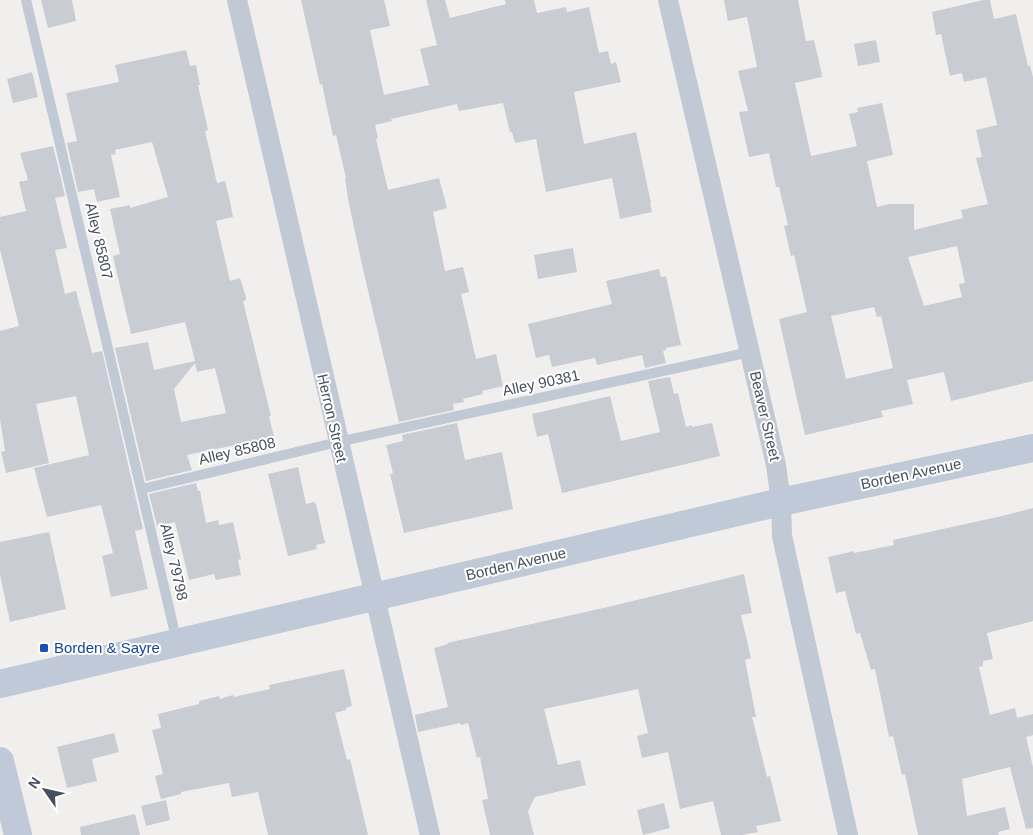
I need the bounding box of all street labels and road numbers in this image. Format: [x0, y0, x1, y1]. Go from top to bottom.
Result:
street label: Alley 85807 [82, 201, 117, 281]
street label: Alley 90381 [501, 366, 581, 399]
street label: Beaver Street [747, 369, 784, 463]
street label: Herron Street [314, 372, 351, 464]
street label: Alley 85808 [197, 433, 277, 468]
street label: Borden Avenue [859, 455, 963, 492]
street label: Alley 79798 [157, 522, 192, 602]
street label: Borden Avenue [464, 544, 568, 583]

